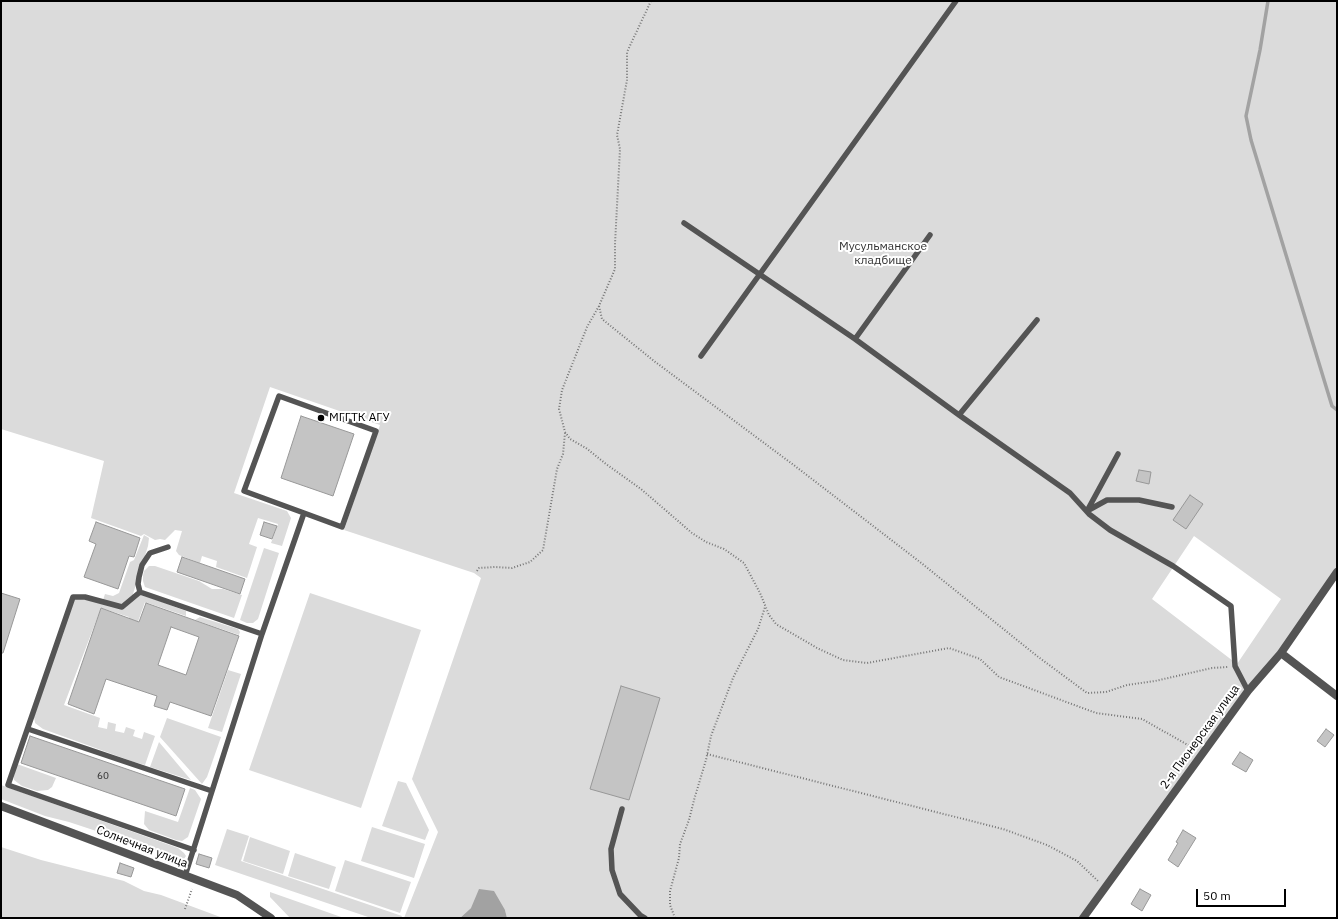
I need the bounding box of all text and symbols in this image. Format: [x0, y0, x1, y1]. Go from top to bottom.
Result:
park label: Мусульманское кладбище [839, 240, 927, 268]
place label: МГГТК АГУ [329, 411, 390, 425]
marker: МГГТК АГУ [316, 413, 326, 423]
street label: 2-я Пионерская улица [1157, 682, 1243, 792]
house number: 60 [97, 770, 109, 782]
street label: Солнечная улица [94, 823, 190, 871]
scale bar [1198, 881, 1288, 907]
text: 50 m [1203, 888, 1231, 903]

